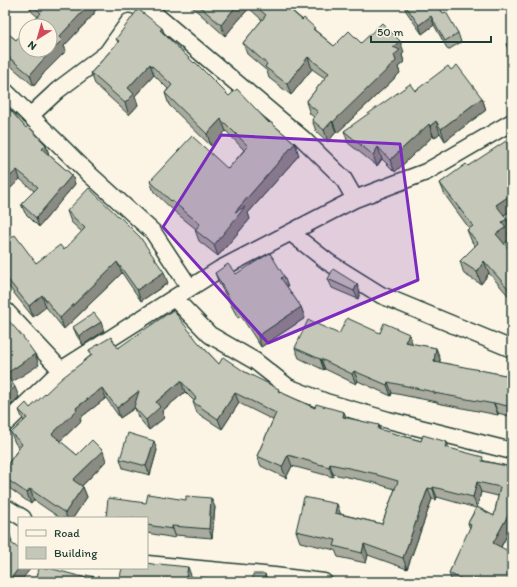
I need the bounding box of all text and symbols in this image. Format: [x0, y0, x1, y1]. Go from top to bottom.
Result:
north arrow [18, 18, 58, 58]
scale bar [371, 18, 491, 44]
text: 50 m [377, 25, 403, 39]
text: N [25, 38, 39, 53]
legend [18, 517, 148, 569]
text: Road [54, 526, 80, 540]
text: Building [54, 546, 98, 560]

